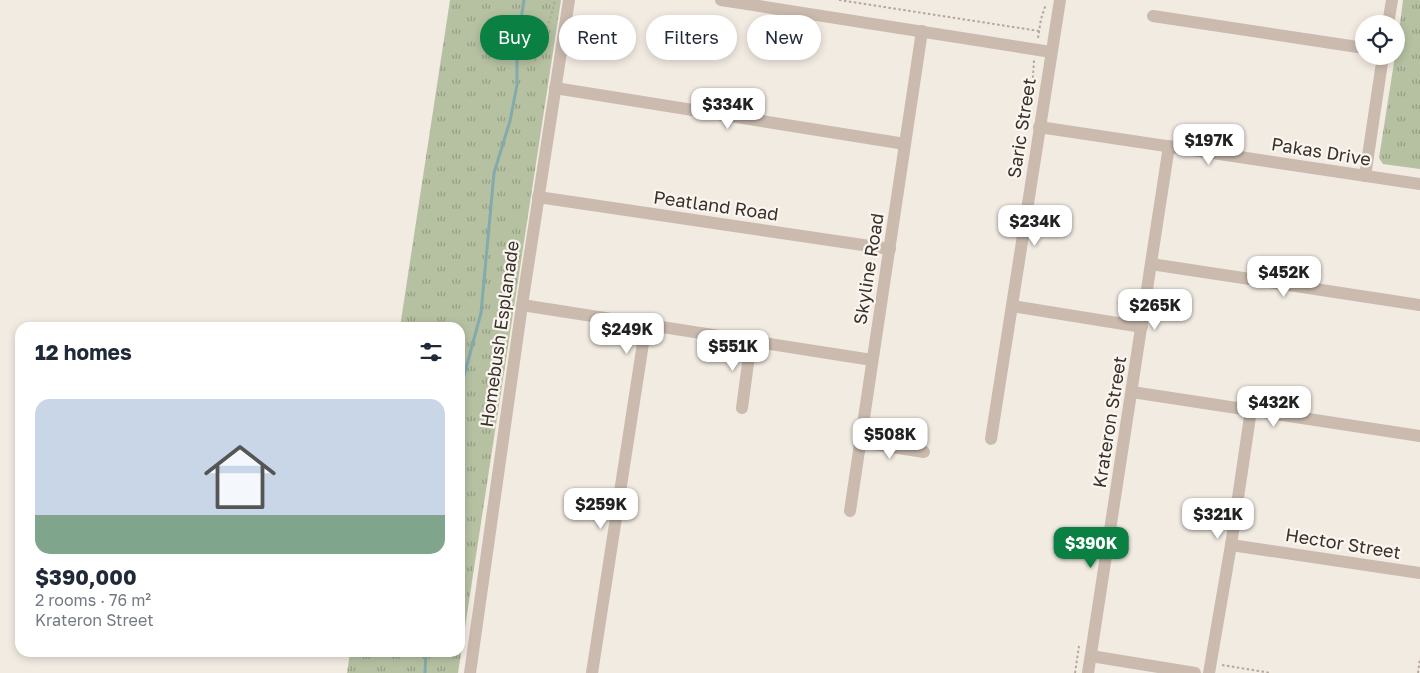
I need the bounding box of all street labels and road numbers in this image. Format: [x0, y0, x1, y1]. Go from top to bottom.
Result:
street label: Saric Street [1002, 76, 1040, 180]
street label: Pakas Drive [1270, 132, 1373, 170]
street label: Peatland Road [652, 185, 780, 225]
street label: Skyline Road [848, 211, 888, 326]
street label: Homebush Esplanade [475, 239, 523, 429]
street label: Krateron Street [1088, 354, 1130, 489]
street label: Hector Street [1284, 523, 1403, 563]

